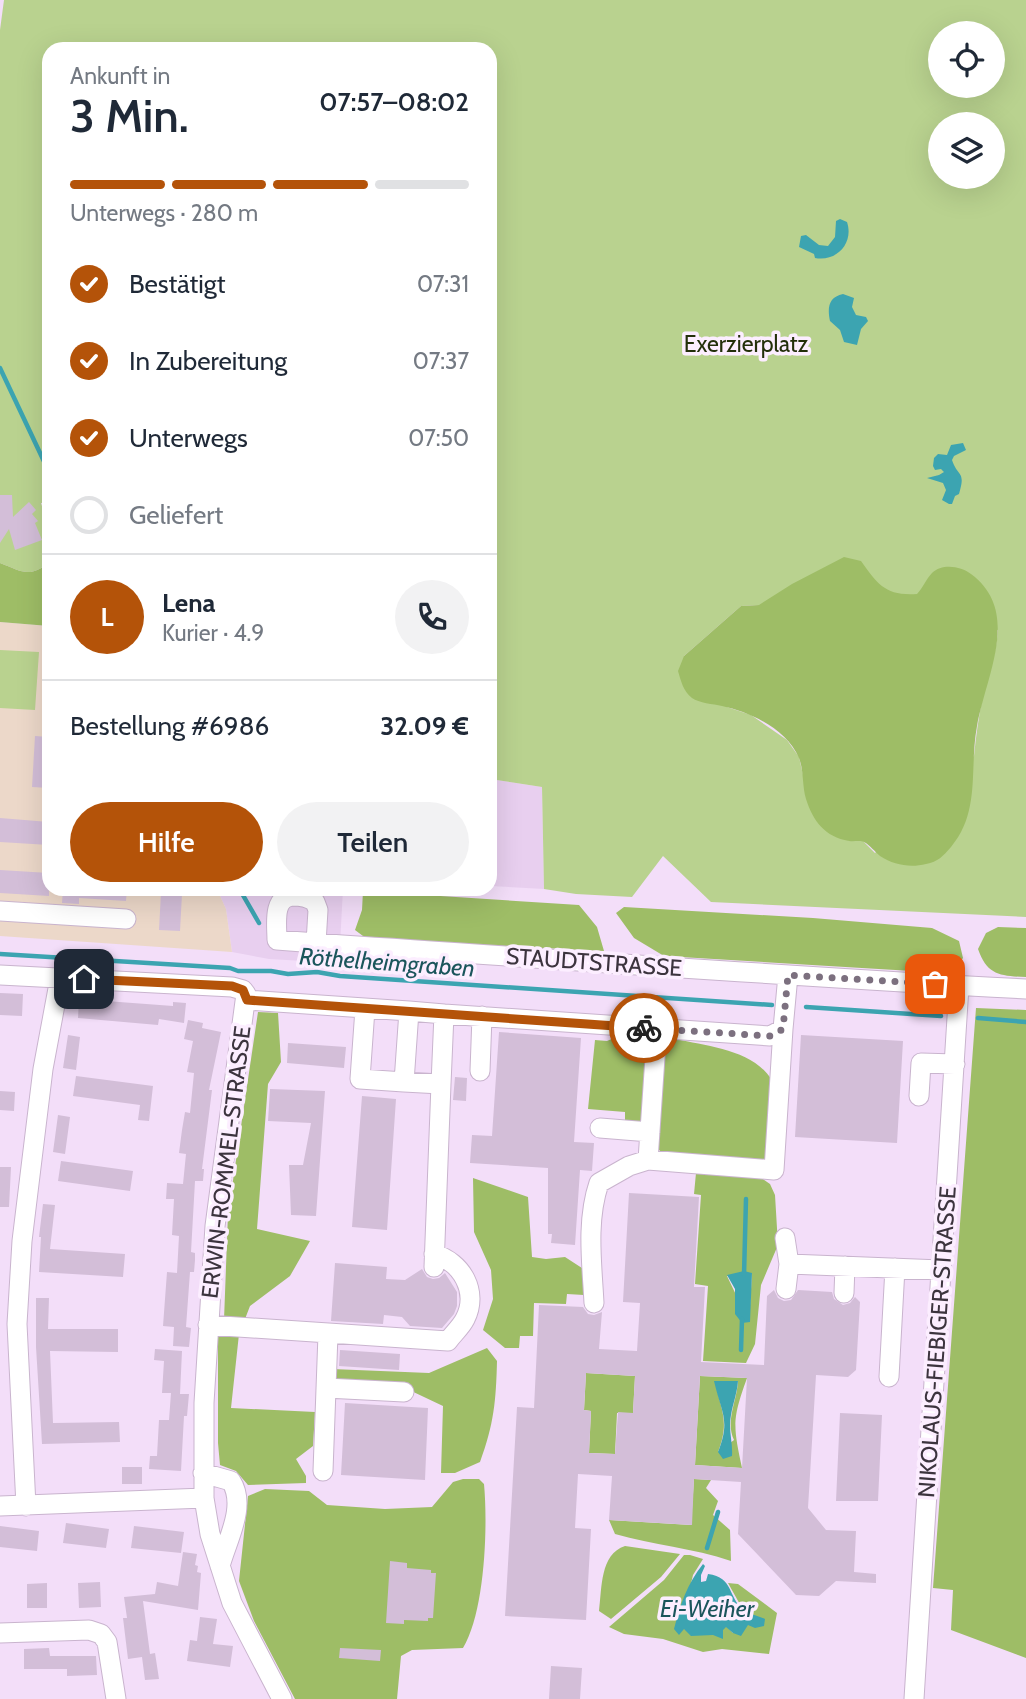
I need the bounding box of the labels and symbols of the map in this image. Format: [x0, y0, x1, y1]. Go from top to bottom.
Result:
park label: Exerzierplatz [684, 330, 808, 358]
water label: Röthelheimgraben [298, 941, 476, 983]
street label: STAUDTSTRASSE [505, 942, 683, 982]
pin [54, 949, 114, 1009]
pin [905, 954, 965, 1014]
courier [609, 993, 679, 1063]
street label: ERWIN-ROMMEL-STRASSE [195, 1024, 257, 1300]
street label: NIKOLAUS-FIEBIGER-STRASSE [912, 1185, 962, 1499]
water label: Ei-Weiher [660, 1594, 756, 1623]

